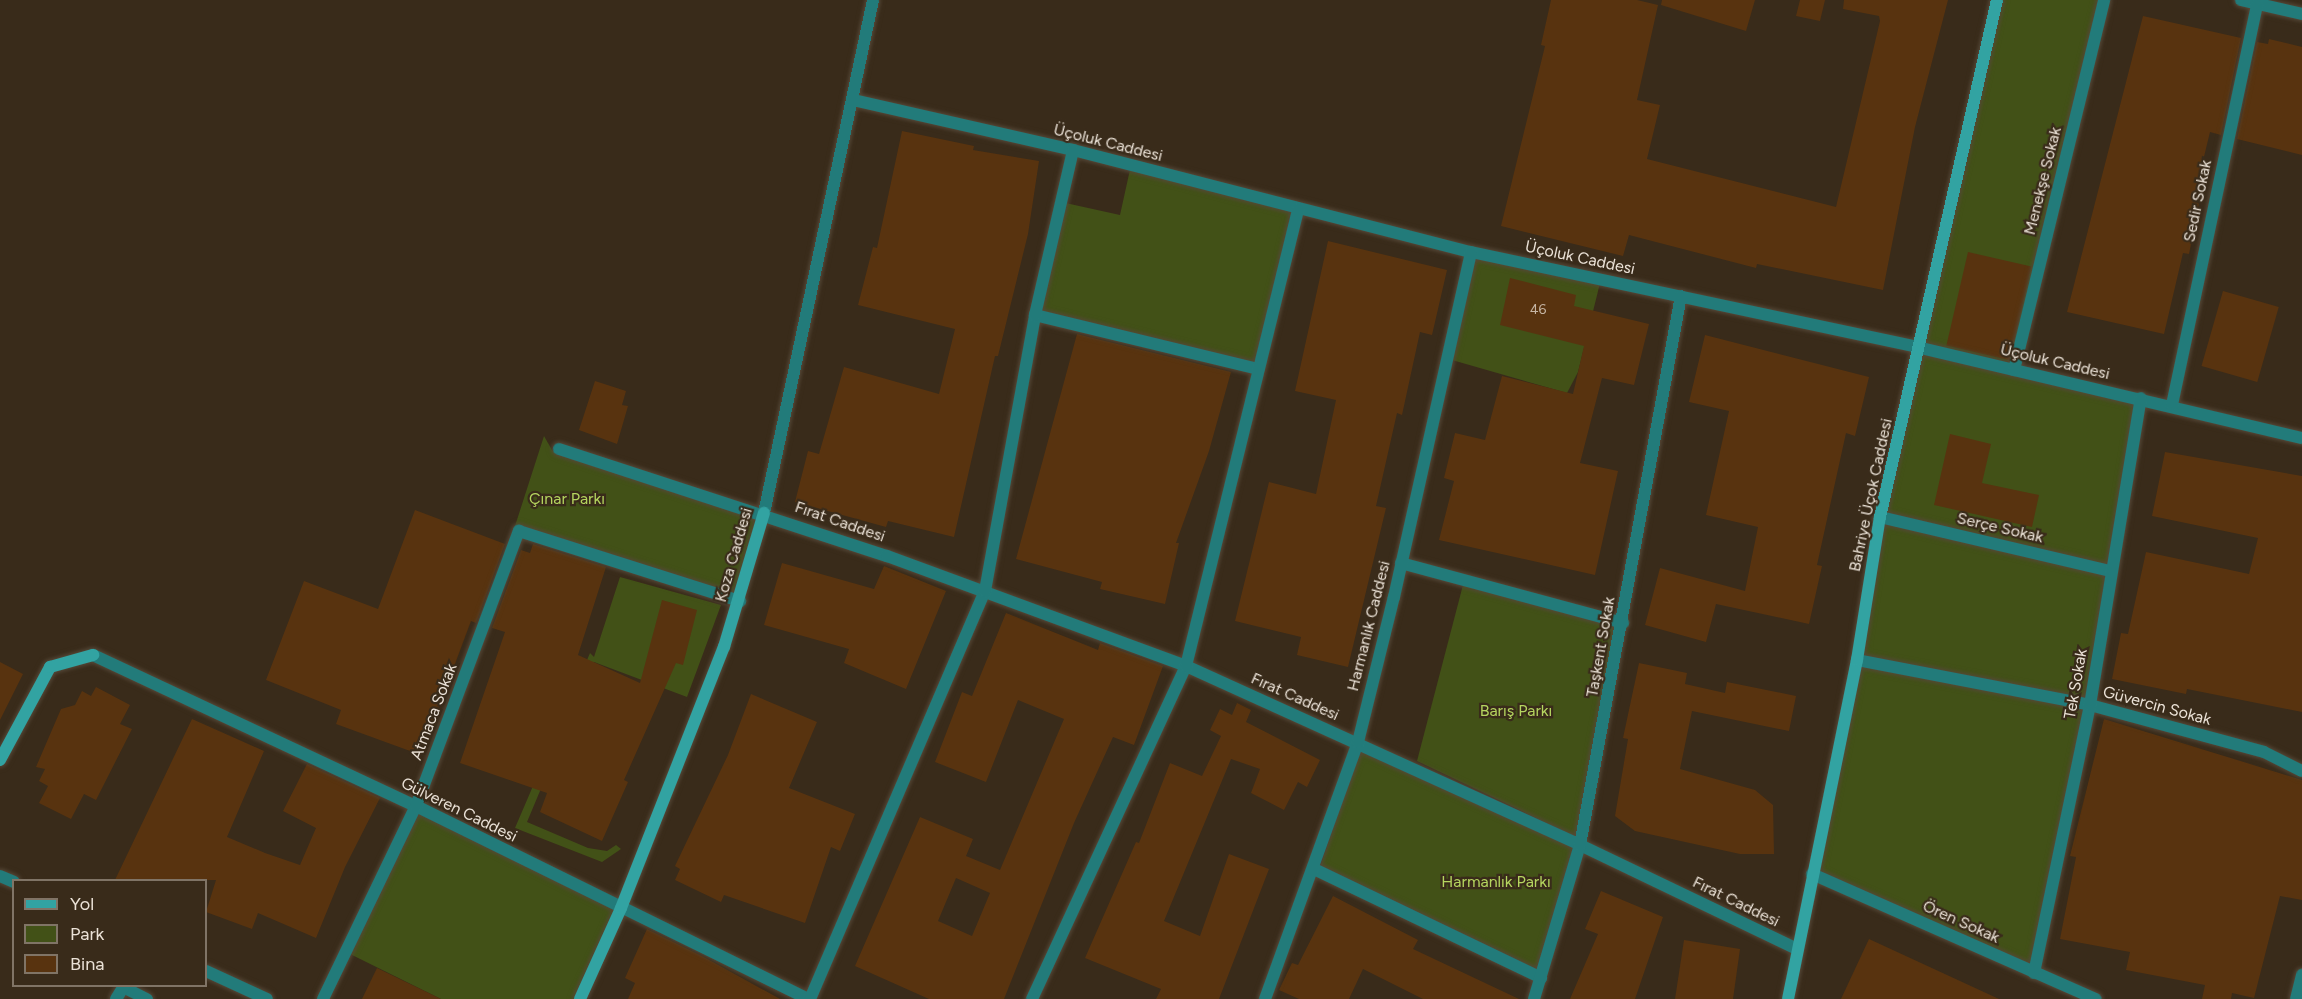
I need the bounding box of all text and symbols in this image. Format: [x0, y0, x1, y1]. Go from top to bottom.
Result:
street label: Üçoluk Caddesi [1051, 120, 1165, 166]
street label: Menekşe Sokak [2020, 125, 2066, 237]
street label: Sedir Sokak [2180, 158, 2216, 244]
street label: Üçoluk Caddesi [1523, 237, 1637, 279]
house number: 46 [1530, 302, 1546, 318]
street label: Üçoluk Caddesi [1998, 340, 2112, 384]
street label: Bahriye Üçok Caddesi [1845, 417, 1897, 573]
park label: Çınar Parkı [529, 489, 605, 509]
street label: Fırat Caddesi [792, 498, 888, 546]
street label: Koza Caddesi [711, 506, 757, 604]
street label: Serçe Sokak [1955, 509, 2045, 547]
street label: Harmanlık Caddesi [1344, 559, 1394, 693]
street label: Taşkent Sokak [1583, 595, 1619, 699]
street label: Tek Sokak [2060, 647, 2092, 721]
street label: Atmaca Sokak [407, 661, 461, 763]
street label: Fırat Caddesi [1248, 669, 1342, 725]
street label: Güvercin Sokak [2101, 682, 2213, 730]
park label: Barış Parkı [1480, 701, 1552, 721]
street label: Gülveren Caddesi [398, 774, 520, 846]
park label: Harmanlık Parkı [1441, 872, 1551, 892]
street label: Fırat Caddesi [1689, 873, 1783, 931]
legend [12, 879, 207, 987]
text: Yol [70, 893, 94, 915]
street label: Ören Sokak [1920, 897, 2002, 947]
text: Park [70, 923, 104, 945]
text: Bina [70, 953, 104, 975]

